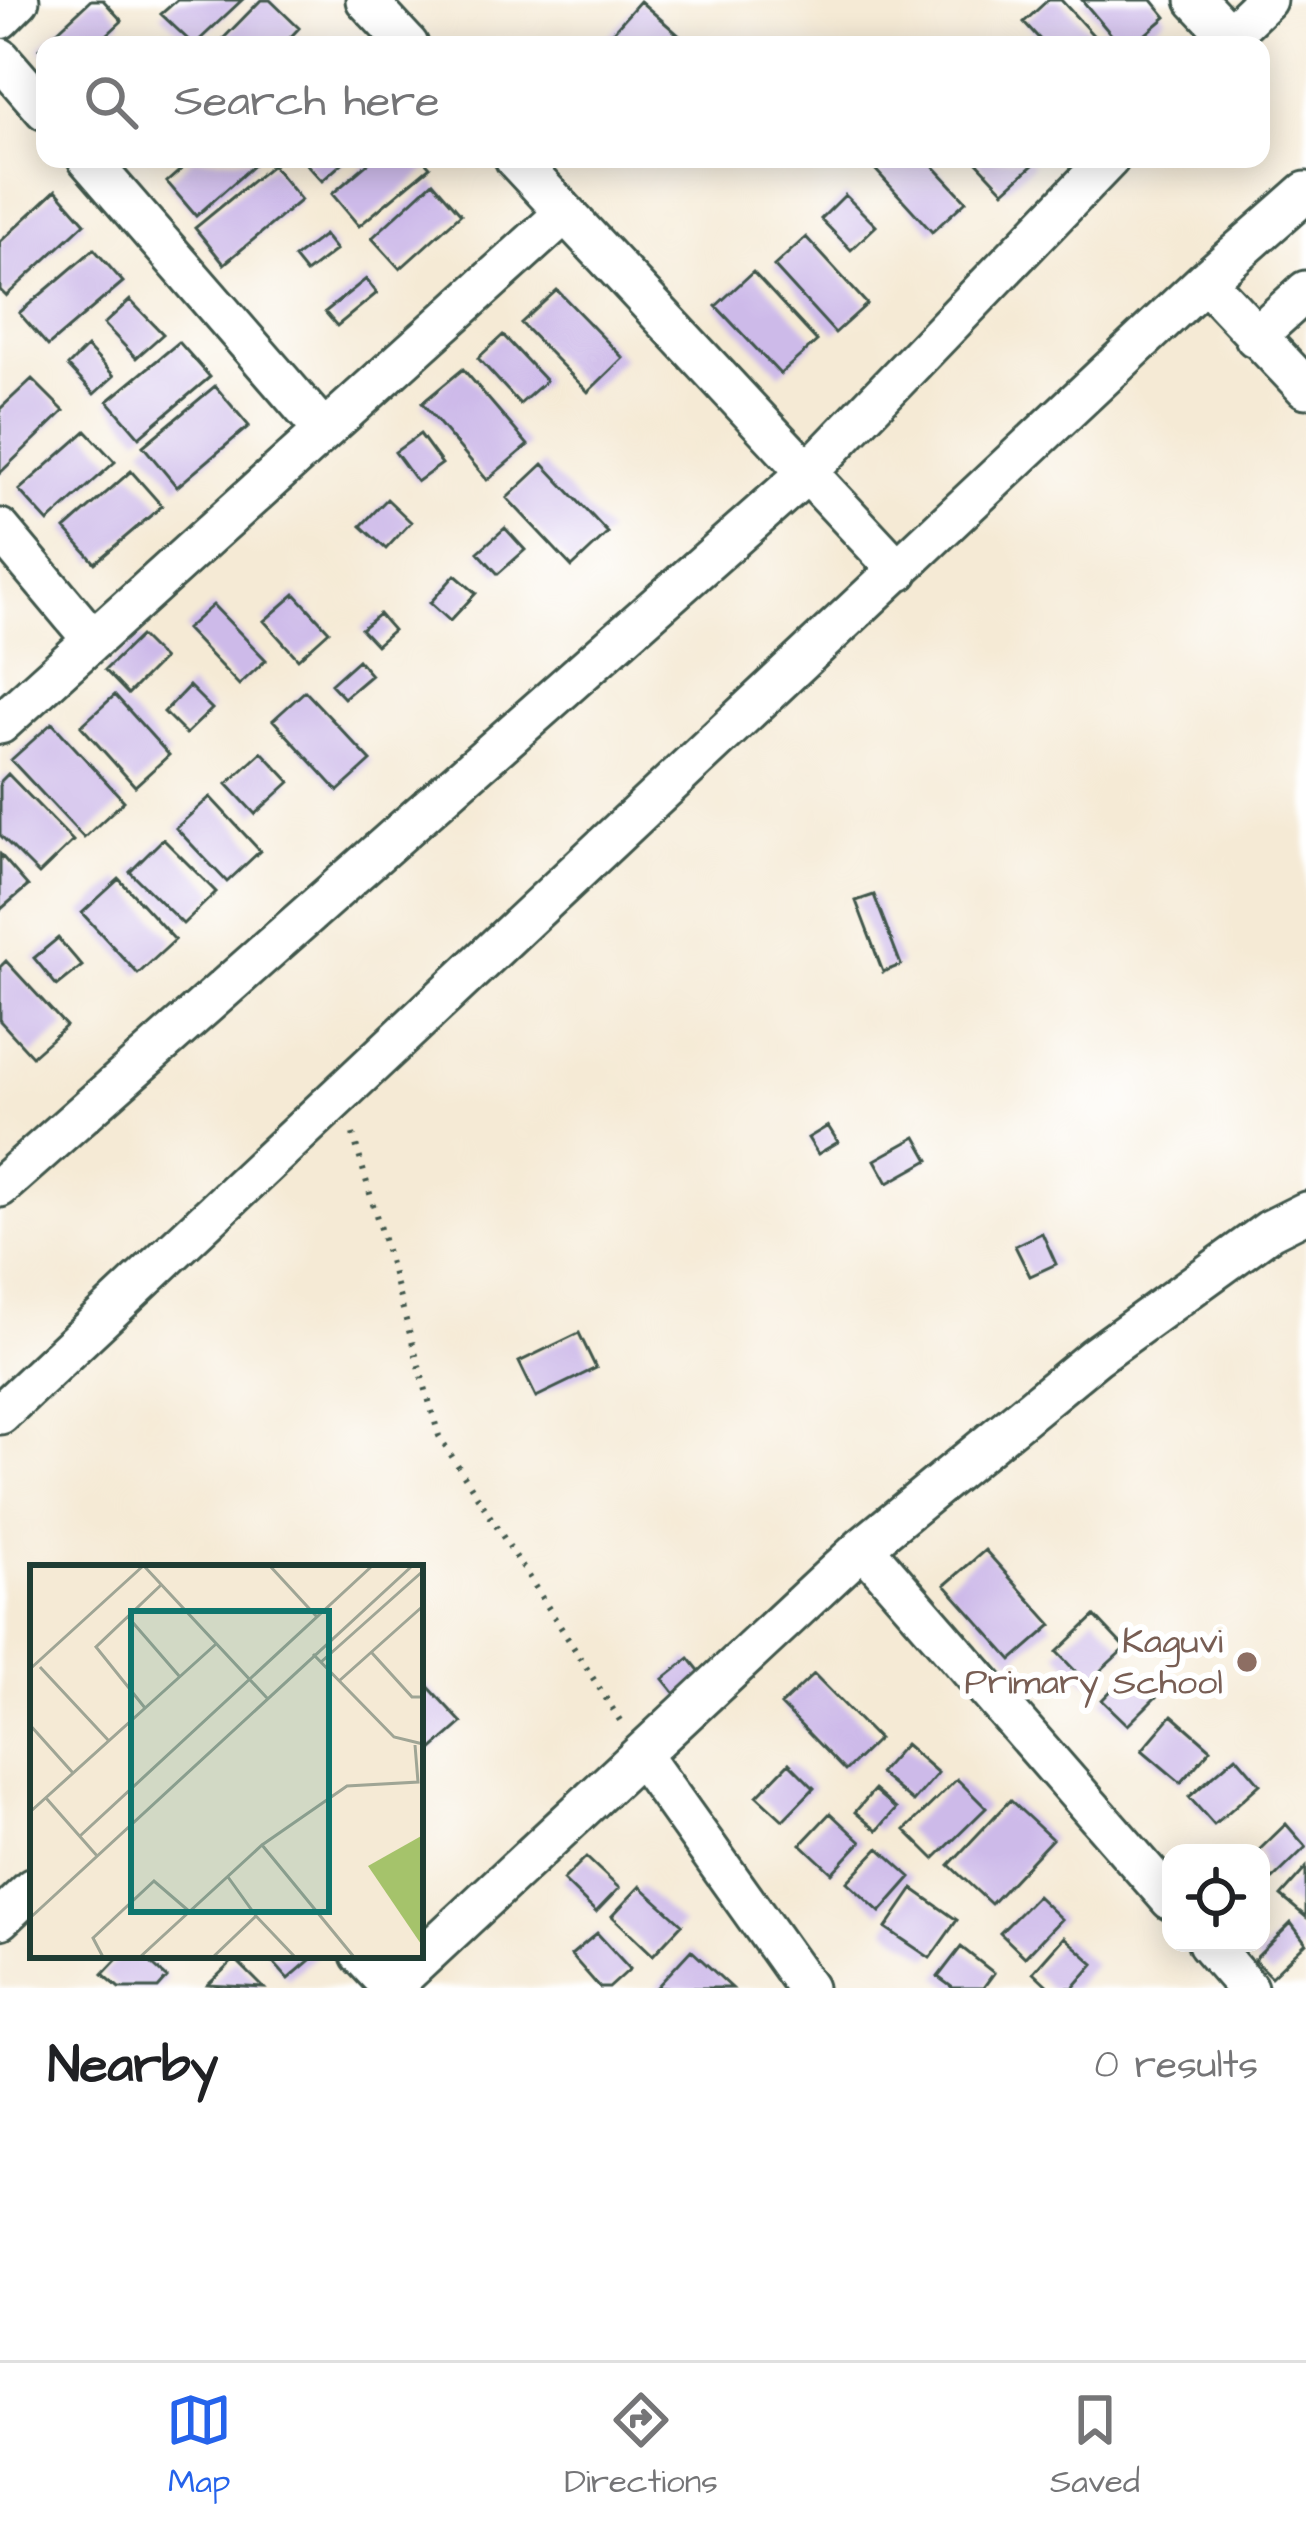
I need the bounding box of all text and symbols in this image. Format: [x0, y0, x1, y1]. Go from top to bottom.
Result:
search box [36, 36, 1270, 168]
icon: search [78, 69, 144, 135]
text: Search here [174, 71, 440, 133]
inset map [30, 1565, 423, 1958]
place label: Kaguvi Primary School [964, 1616, 1223, 1708]
marker: Kaguvi Primary School [1234, 1649, 1260, 1675]
map controls [1162, 1844, 1270, 1952]
button: locate [1162, 1844, 1270, 1952]
text: Nearby [48, 2031, 218, 2102]
text: 0 results [1094, 2039, 1258, 2093]
tab: Map [166, 2387, 232, 2505]
tab: Directions [564, 2387, 718, 2505]
tab: Saved [1050, 2387, 1140, 2505]

